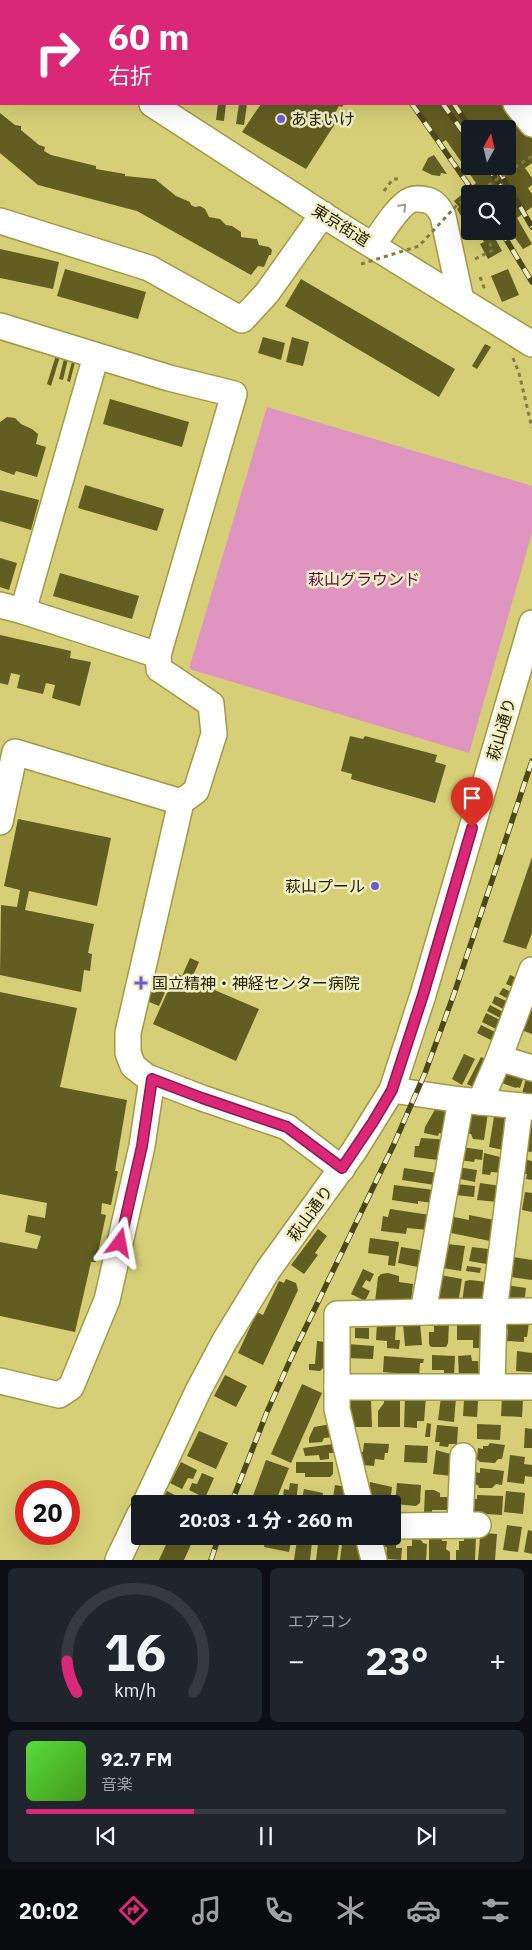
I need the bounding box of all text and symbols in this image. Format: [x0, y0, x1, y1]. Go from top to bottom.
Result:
text: 60 m [108, 14, 190, 60]
icon: right [25, 20, 90, 85]
text: 右折 [108, 61, 152, 90]
place label: あまいけ [291, 109, 355, 129]
marker: あまいけ [275, 113, 287, 125]
north arrow [461, 120, 516, 175]
map controls [461, 120, 516, 240]
button: search [461, 185, 516, 240]
street label: 東京街道 [309, 200, 373, 250]
one-way arrow [397, 204, 406, 213]
park label: 萩山グラウンド [308, 569, 420, 589]
street label: 萩山通り [483, 695, 519, 763]
pin [451, 777, 493, 828]
icon: arrive [458, 784, 486, 812]
place label: 萩山プール [285, 876, 365, 896]
marker: 萩山プール [369, 880, 381, 892]
place label: 国立精神・神経センター病院 [152, 973, 360, 993]
marker: 国立精神・神経センター病院 [134, 976, 148, 990]
street label: 萩山通り [283, 1181, 337, 1245]
position arrow [93, 1216, 145, 1268]
speed limit sign: 20 [15, 1480, 80, 1545]
text: 20:03 · 1 分 · 260 m [179, 1508, 353, 1532]
text: エアコン [288, 1611, 352, 1631]
text: 16 [104, 1618, 166, 1685]
text: 23° [365, 1636, 429, 1685]
text: − [288, 1642, 305, 1679]
text: + [489, 1642, 506, 1679]
text: km/h [114, 1679, 156, 1702]
text: 92.7 FM [101, 1747, 172, 1771]
text: 音楽 [101, 1774, 133, 1794]
icon: previous [92, 1822, 120, 1850]
icon: pause [252, 1822, 280, 1850]
icon: next [412, 1822, 440, 1850]
icon: directions [116, 1893, 151, 1928]
icon: music [189, 1893, 224, 1928]
icon: phone [261, 1893, 296, 1928]
icon: climate [333, 1893, 368, 1928]
icon: car [406, 1893, 441, 1928]
icon: filters [478, 1893, 513, 1928]
text: 20:02 [19, 1896, 79, 1925]

